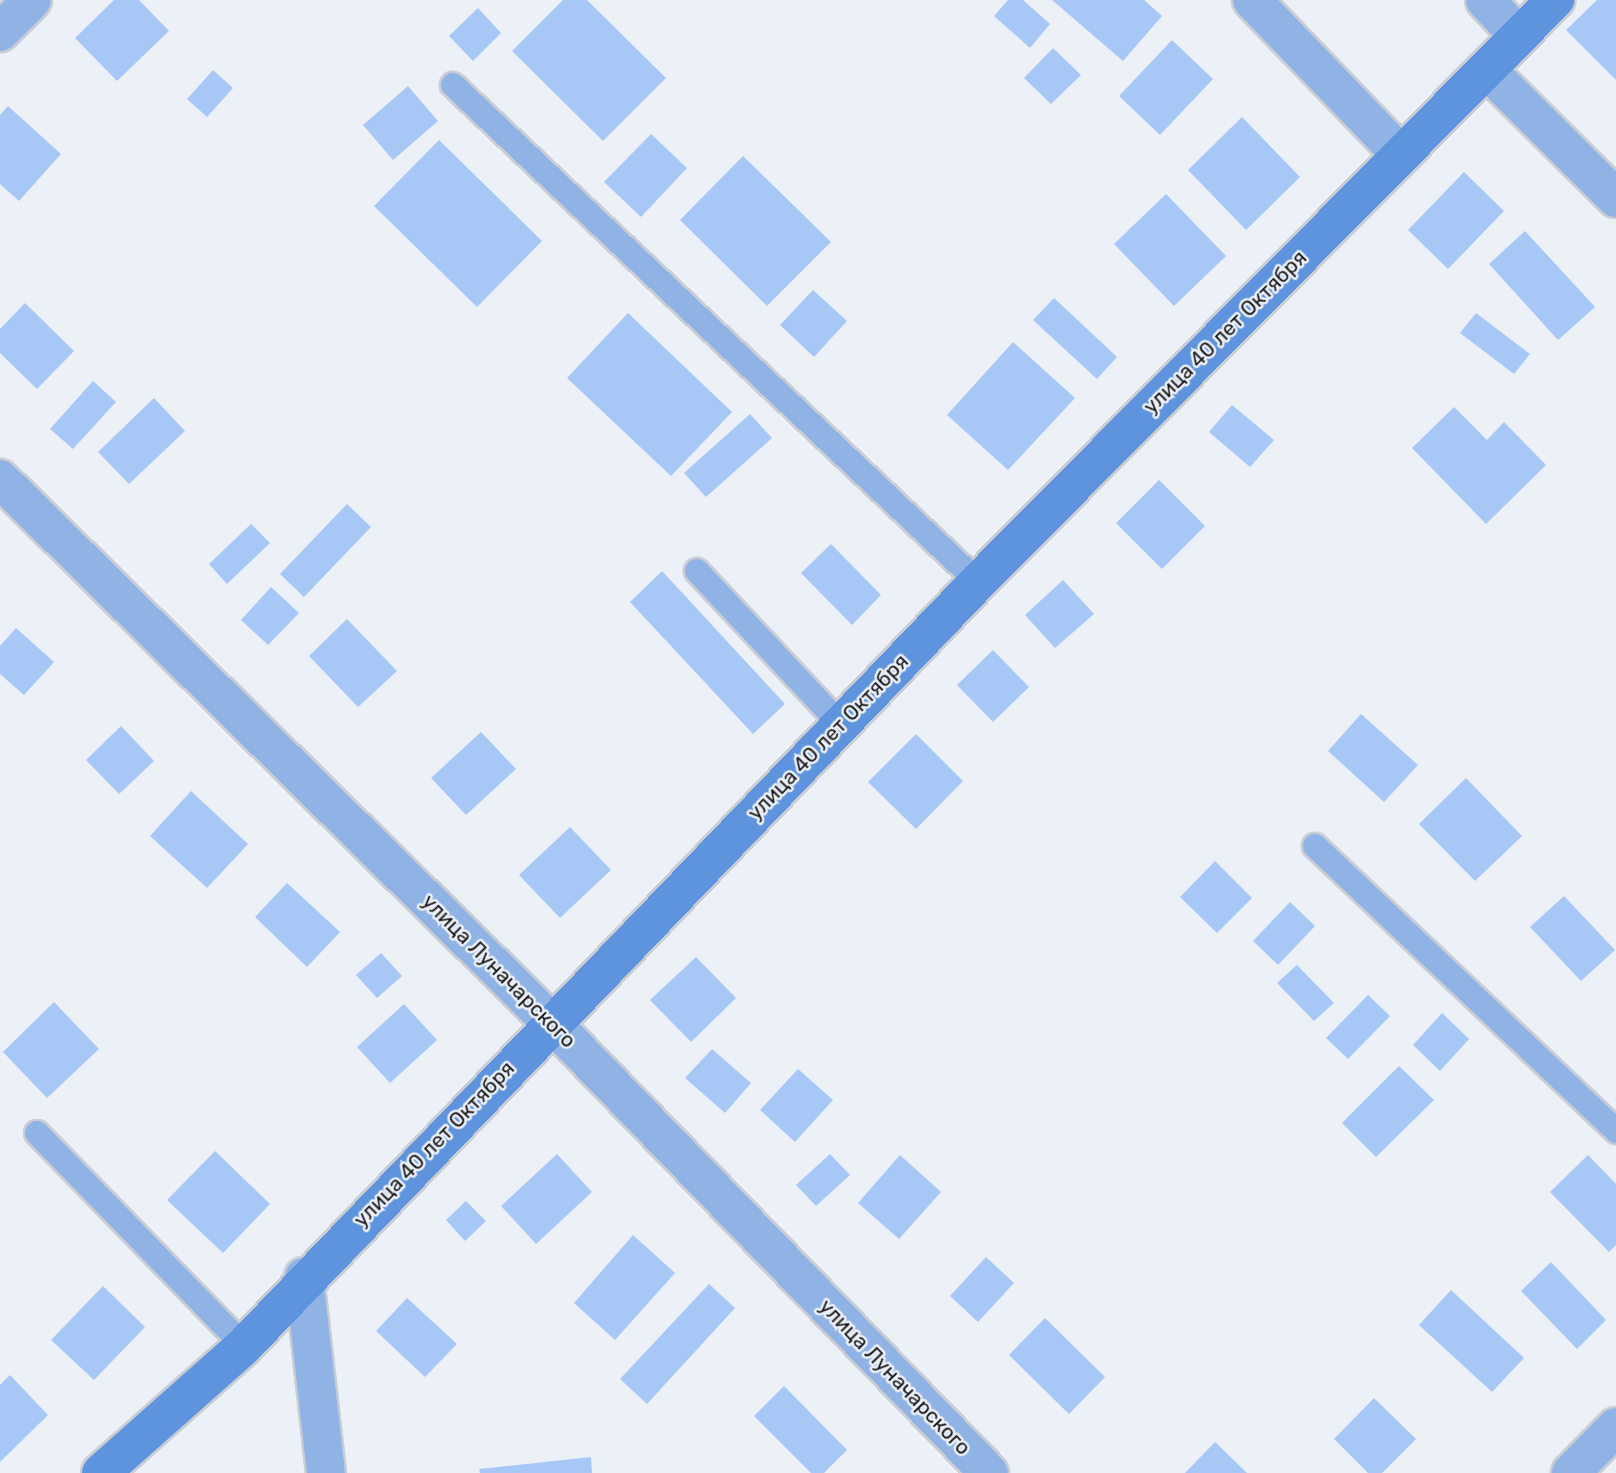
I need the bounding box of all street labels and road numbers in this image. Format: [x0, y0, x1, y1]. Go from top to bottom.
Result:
street label: улица 40 лет Октября [1138, 245, 1312, 419]
street label: улица 40 лет Октября [742, 649, 914, 825]
street label: улица Луначарского [417, 889, 581, 1053]
street label: улица 40 лет Октября [348, 1056, 520, 1232]
street label: улица Луначарского [814, 1294, 976, 1460]

